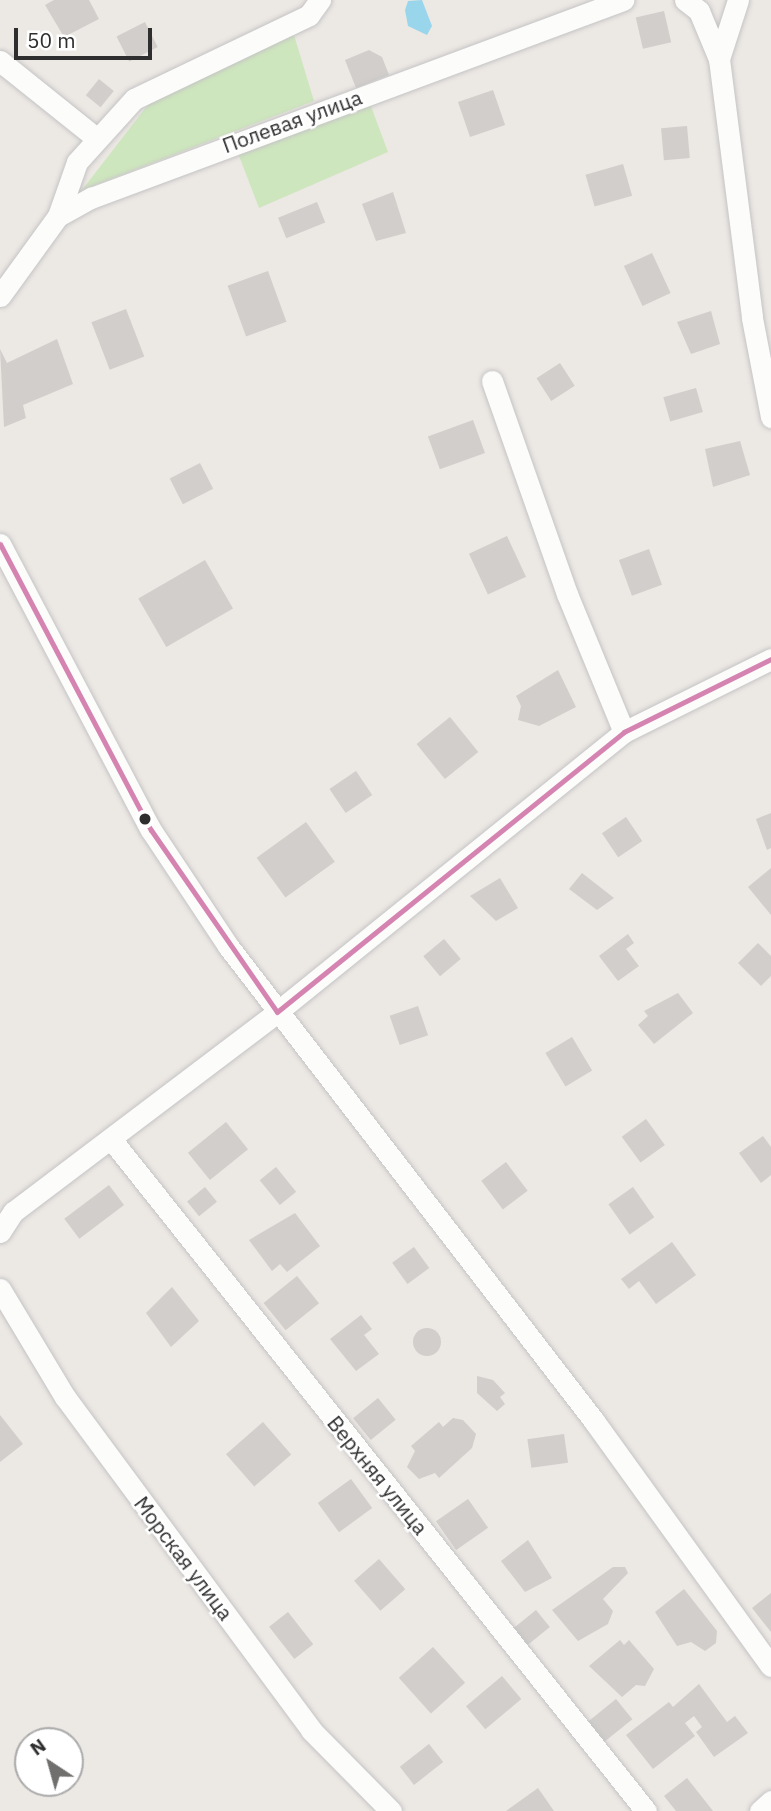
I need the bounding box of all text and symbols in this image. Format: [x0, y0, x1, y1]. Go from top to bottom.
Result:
scale bar [18, 14, 156, 58]
text: 50 m [27, 26, 76, 54]
street label: Полевая улица [219, 84, 365, 158]
unlabelled marker [138, 812, 152, 826]
street label: Верхняя улица [322, 1410, 434, 1540]
street label: Морская улица [129, 1491, 239, 1625]
north arrow [14, 1727, 84, 1797]
text: N [25, 1733, 50, 1760]

